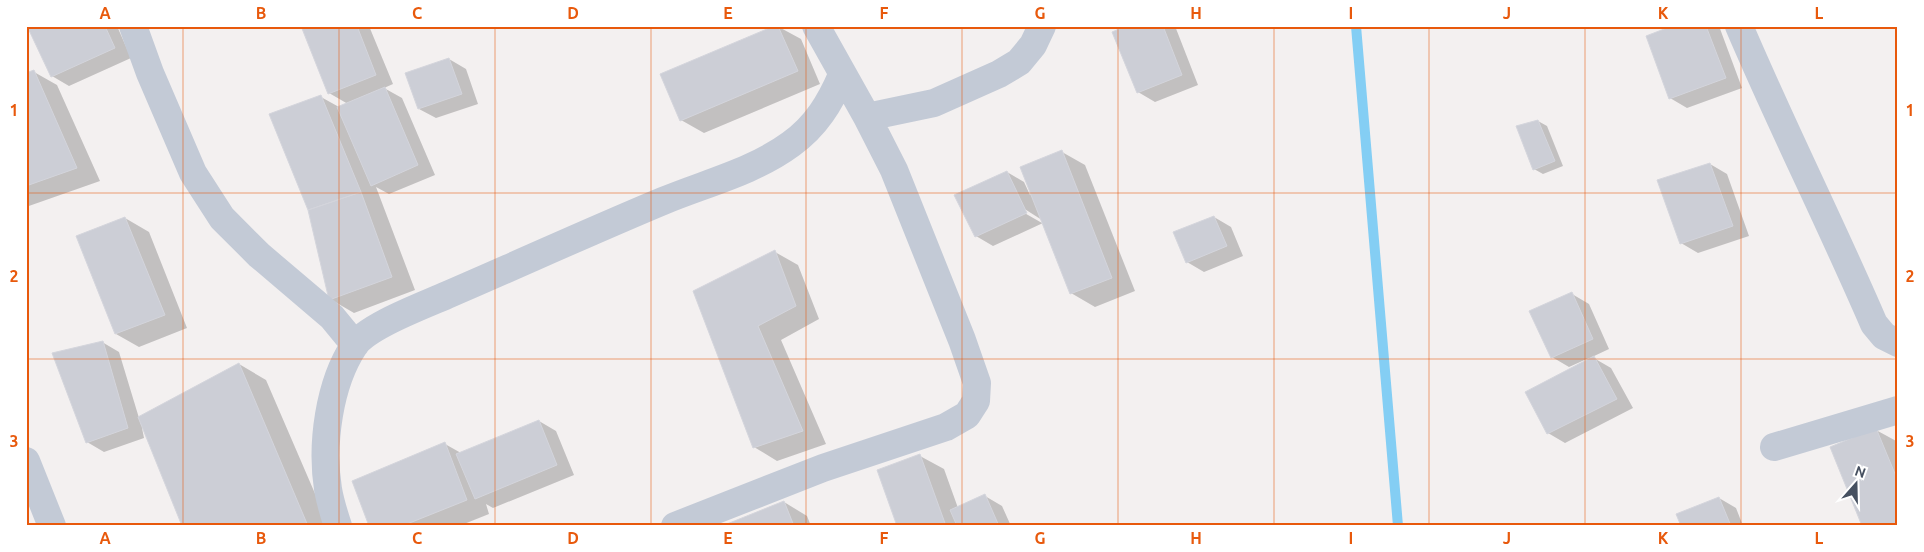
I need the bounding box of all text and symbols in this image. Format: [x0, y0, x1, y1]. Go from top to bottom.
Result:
text: A [99, 4, 111, 22]
text: B [256, 4, 266, 22]
text: C [412, 4, 422, 22]
text: D [567, 4, 579, 22]
text: E [723, 4, 733, 22]
text: F [880, 4, 889, 22]
text: G [1034, 4, 1046, 22]
text: H [1190, 4, 1202, 22]
text: I [1349, 4, 1353, 22]
text: J [1503, 4, 1511, 22]
text: K [1658, 4, 1669, 22]
text: L [1815, 4, 1824, 22]
text: 1 [9, 101, 19, 119]
text: 1 [1905, 101, 1915, 119]
text: 2 [9, 267, 19, 285]
text: 2 [1905, 267, 1915, 285]
text: 3 [9, 432, 19, 450]
text: 3 [1905, 432, 1915, 450]
north arrow [1832, 460, 1882, 510]
text: N [1853, 462, 1868, 481]
text: A [99, 529, 111, 547]
text: B [256, 529, 266, 547]
text: C [412, 529, 422, 547]
text: D [567, 529, 579, 547]
text: E [723, 529, 733, 547]
text: F [880, 529, 889, 547]
text: G [1034, 529, 1046, 547]
text: H [1190, 529, 1202, 547]
text: I [1349, 529, 1353, 547]
text: J [1503, 529, 1511, 547]
text: K [1658, 529, 1669, 547]
text: L [1815, 529, 1824, 547]

